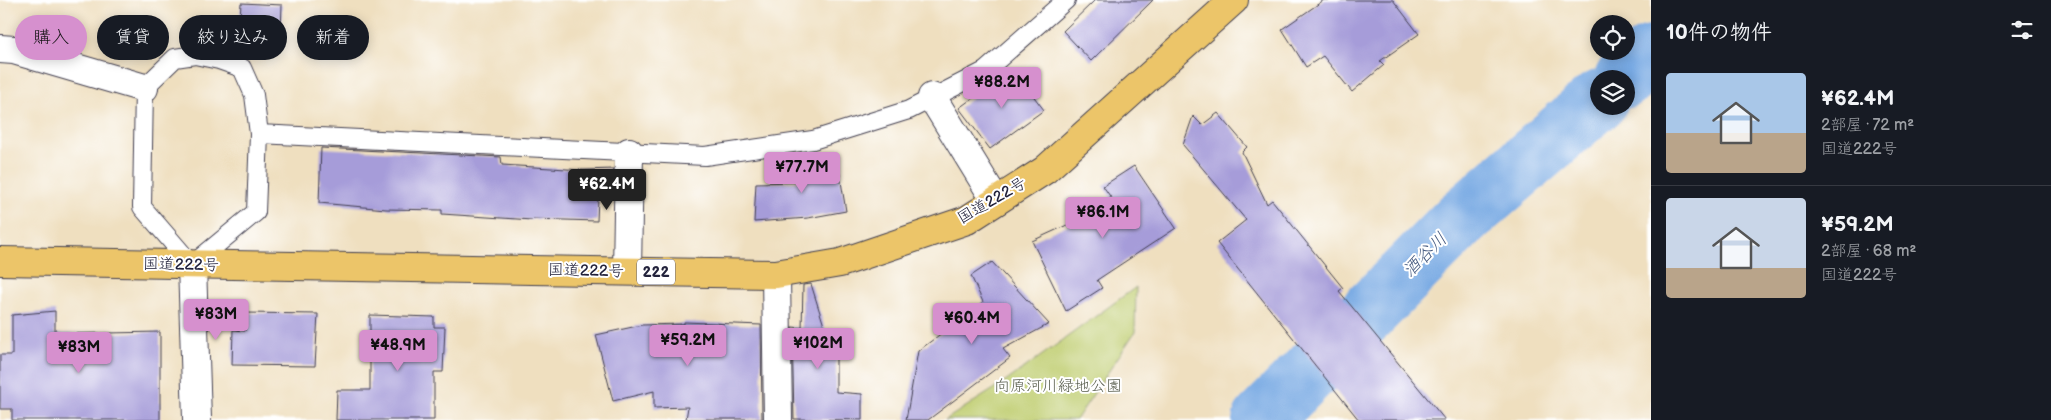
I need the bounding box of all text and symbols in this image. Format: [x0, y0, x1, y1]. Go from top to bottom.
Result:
chip: 購入 [15, 15, 87, 60]
chip: 賃貸 [97, 15, 169, 60]
chip: 絞り込み [179, 15, 287, 60]
chip: 新着 [297, 15, 369, 60]
map controls [1590, 15, 1635, 115]
button: locate [1590, 15, 1635, 60]
icon: filters [2008, 16, 2036, 44]
text: 10件の物件 [1666, 20, 1772, 45]
pin: ¥88.2M [961, 66, 1043, 109]
button: layers [1590, 70, 1635, 115]
text: ¥88.2M [974, 73, 1030, 92]
text: ¥62.4M [1821, 86, 1894, 111]
icon: home [1706, 93, 1766, 153]
text: 2部屋 · 72 m² [1821, 116, 1914, 135]
text: 国道222号 [1821, 140, 1897, 159]
pin: ¥77.7M [761, 152, 843, 194]
text: ¥77.7M [775, 158, 829, 177]
pin: ¥62.4M [566, 168, 648, 211]
street label: 国道222号 [954, 174, 1030, 228]
text: ¥62.4M [579, 175, 635, 194]
pin: ¥86.1M [1062, 196, 1144, 239]
text: ¥86.1M [1076, 203, 1130, 222]
text: ¥59.2M [1821, 212, 1894, 237]
icon: home [1706, 218, 1766, 278]
water label: 酒谷川 [1398, 228, 1452, 282]
text: 2部屋 · 68 m² [1821, 242, 1916, 261]
street label: 国道222号 [143, 255, 219, 275]
road number: 222 [637, 260, 675, 284]
street label: 国道222号 [548, 261, 624, 281]
text: 国道222号 [1821, 266, 1897, 285]
pin: ¥83M [186, 298, 246, 341]
pin: ¥60.4M [931, 302, 1013, 345]
text: ¥83M [195, 305, 237, 324]
text: ¥60.4M [944, 309, 1000, 328]
pin: ¥59.2M [647, 324, 729, 367]
pin: ¥102M [783, 328, 853, 370]
pin: ¥48.9M [357, 330, 439, 372]
text: ¥59.2M [660, 331, 716, 350]
pin: ¥83M [49, 332, 109, 374]
text: ¥102M [793, 334, 843, 353]
text: ¥48.9M [370, 336, 426, 355]
text: ¥83M [58, 338, 100, 357]
park label: 向原河川緑地公園 [994, 377, 1122, 396]

